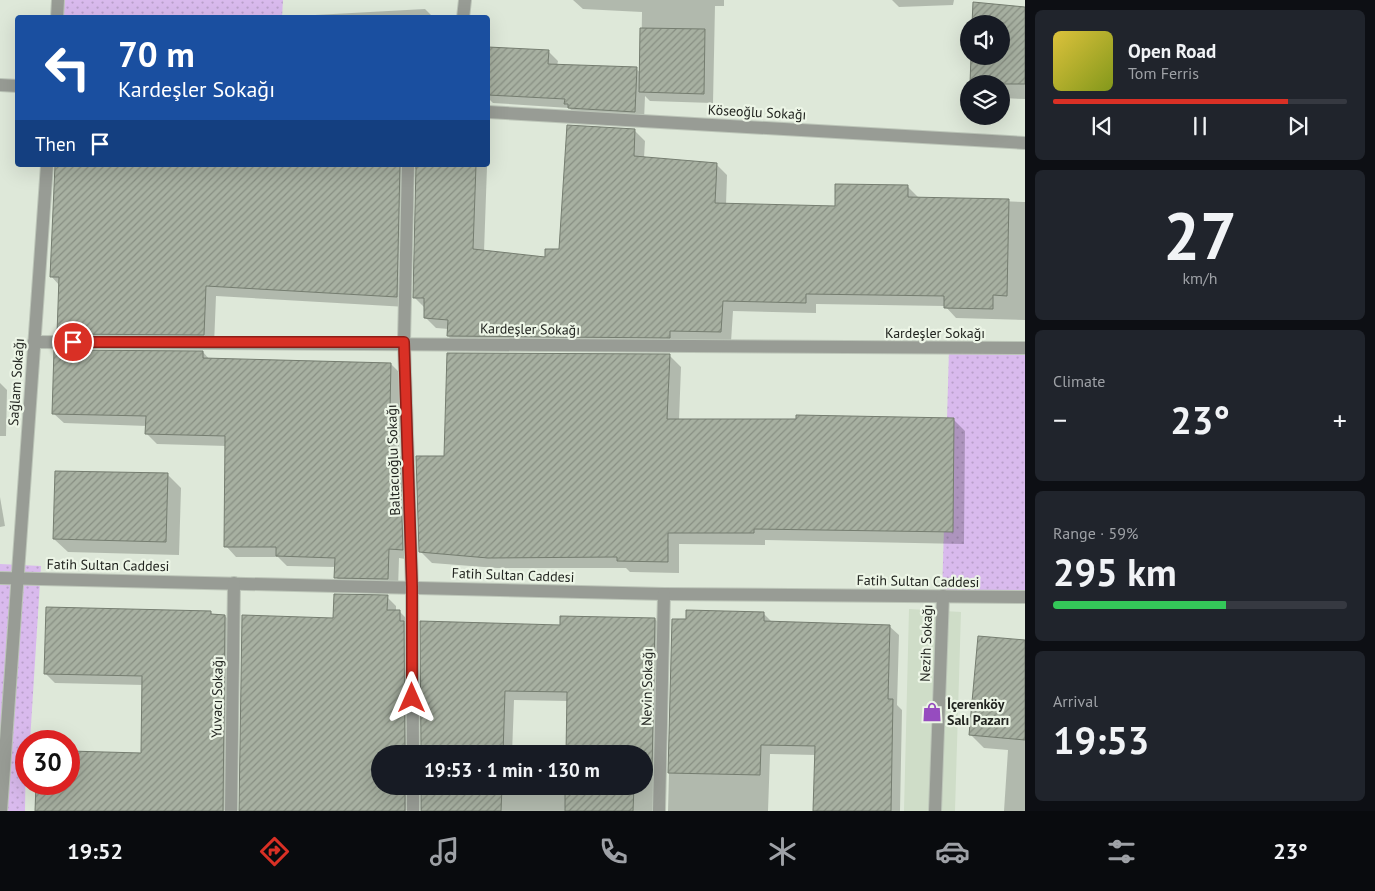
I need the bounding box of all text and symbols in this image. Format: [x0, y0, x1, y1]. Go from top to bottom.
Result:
map controls [960, 15, 1010, 125]
button: sound [960, 15, 1010, 65]
text: 70 m [118, 31, 195, 77]
icon: left [35, 35, 100, 100]
text: Open Road [1128, 39, 1216, 63]
text: Tom Ferris [1128, 63, 1199, 83]
text: Kardeşler Sokağı [118, 75, 275, 103]
button: layers [960, 75, 1010, 125]
street label: Köseoğlu Sokağı [707, 100, 807, 124]
icon: previous [1088, 112, 1116, 140]
icon: pause [1186, 112, 1214, 140]
icon: next [1284, 112, 1312, 140]
icon: arrive [86, 130, 114, 158]
text: Then [35, 132, 76, 156]
text: 27 [1163, 193, 1237, 277]
text: km/h [1182, 268, 1218, 288]
street label: Kardeşler Sokağı [480, 319, 580, 339]
pin [52, 321, 94, 363]
street label: Kardeşler Sokağı [885, 324, 985, 342]
icon: arrive [59, 328, 87, 356]
street label: Sağlam Sokağı [4, 338, 28, 426]
text: Climate [1053, 371, 1105, 391]
text: 23° [1170, 395, 1230, 444]
text: − [1053, 401, 1067, 438]
text: + [1333, 401, 1347, 438]
street label: Baltacıoğlu Sokağı [382, 404, 404, 516]
text: Range · 59% [1053, 523, 1138, 543]
text: 295 km [1053, 547, 1177, 596]
street label: Fatih Sultan Caddesi [46, 555, 170, 575]
street label: Fatih Sultan Caddesi [451, 564, 575, 586]
street label: Fatih Sultan Caddesi [856, 571, 980, 591]
street label: Nezih Sokağı [916, 604, 936, 682]
street label: Nevin Sokağı [637, 648, 657, 726]
street label: Yuvacı Sokağı [207, 656, 227, 738]
position arrow [385, 671, 437, 723]
text: Arrival [1053, 691, 1098, 711]
place label: İçerenköy Salı Pazarı [947, 695, 1009, 729]
shop icon: İçerenköy Salı Pazarı [921, 701, 943, 723]
text: 19:53 [1053, 715, 1149, 764]
speed limit sign: 30 [15, 730, 80, 795]
text: 19:53 · 1 min · 130 m [424, 758, 600, 782]
icon: directions [257, 834, 292, 869]
icon: music [427, 834, 462, 869]
icon: phone [596, 834, 631, 869]
icon: climate [765, 834, 800, 869]
icon: car [935, 834, 970, 869]
icon: filters [1104, 834, 1139, 869]
text: 19:52 [67, 837, 123, 865]
text: 23° [1273, 837, 1308, 865]

